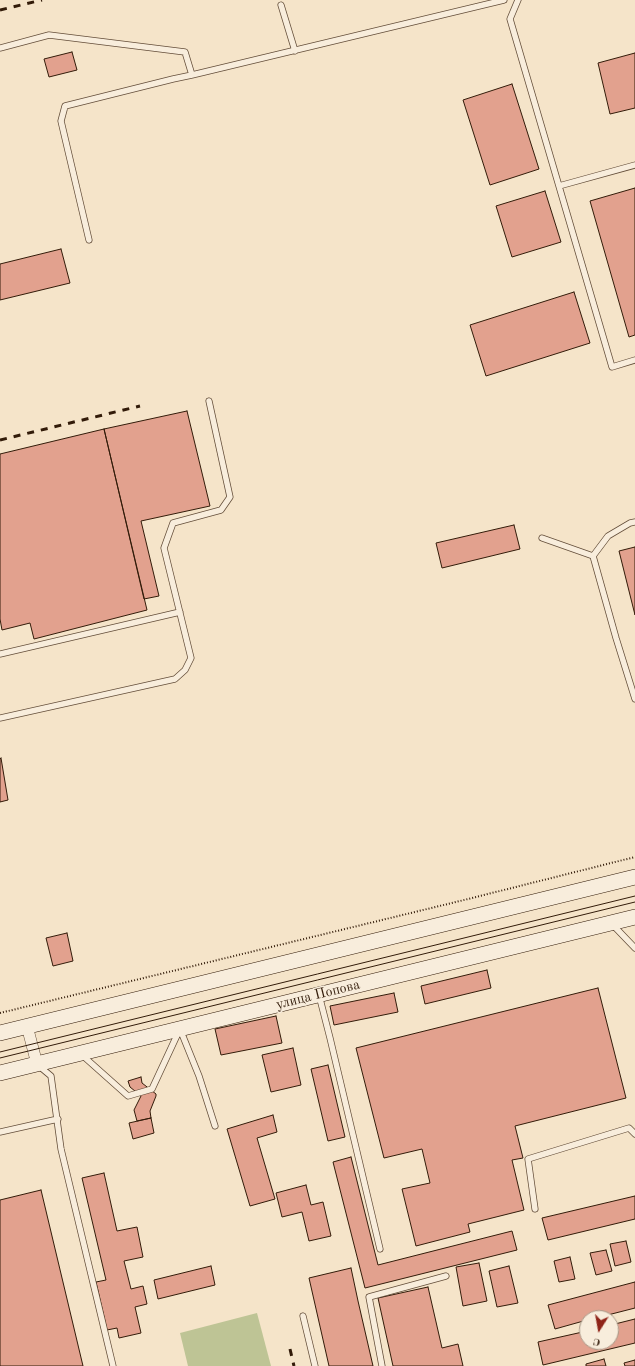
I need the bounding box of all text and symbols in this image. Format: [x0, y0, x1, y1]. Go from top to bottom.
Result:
street label: улица Попова [274, 976, 362, 1014]
north arrow [579, 1310, 619, 1350]
text: С [592, 1335, 601, 1347]

